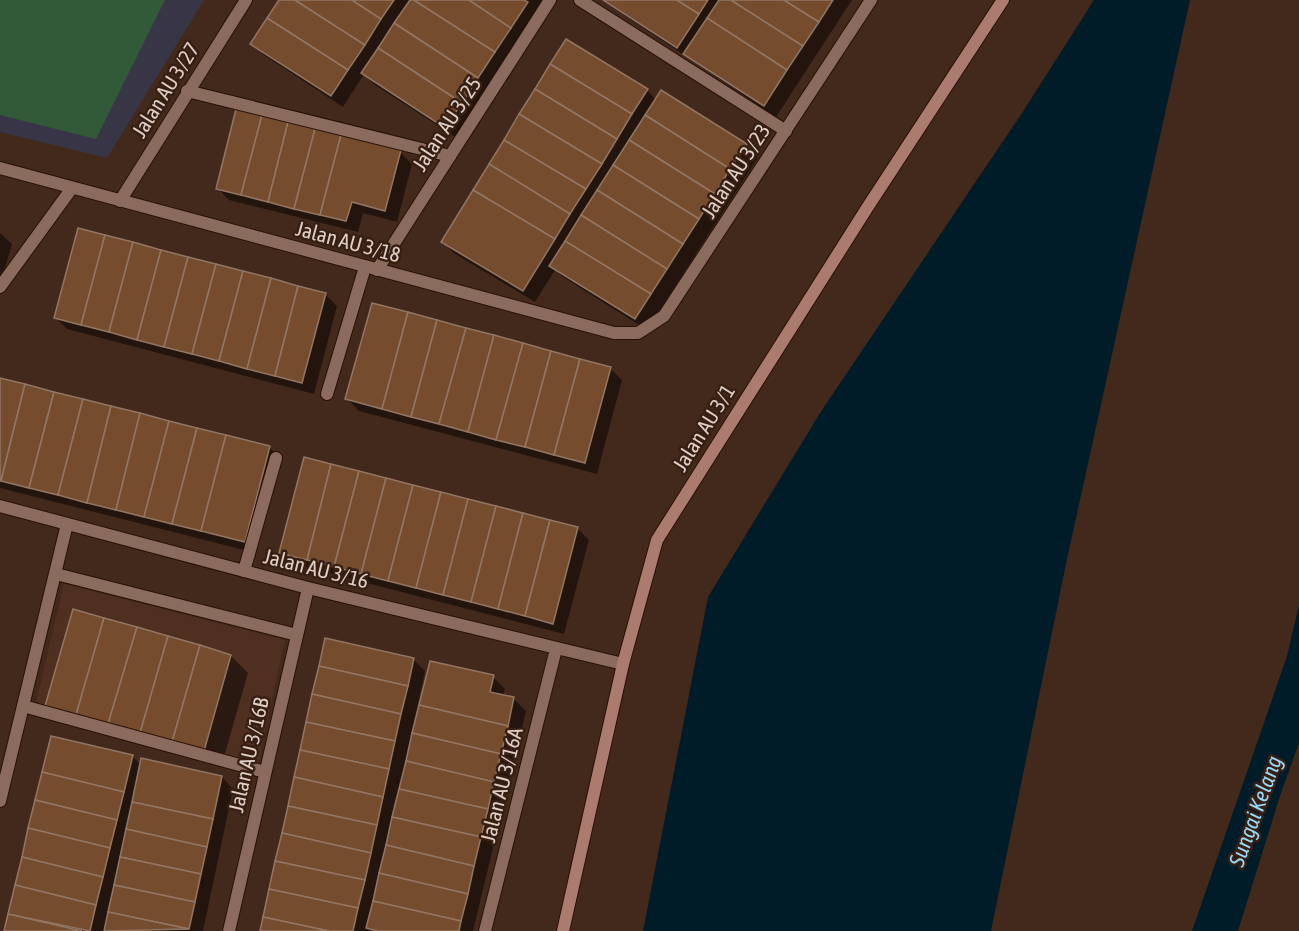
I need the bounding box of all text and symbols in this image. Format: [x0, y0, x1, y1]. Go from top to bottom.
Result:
street label: Jalan AU 3/27 [127, 38, 204, 141]
street label: Jalan AU 3/25 [407, 72, 485, 175]
street label: Jalan AU 3/23 [696, 119, 774, 222]
street label: Jalan AU 3/18 [293, 216, 403, 267]
street label: Jalan AU 3/1 [667, 380, 739, 475]
street label: Jalan AU 3/16 [261, 543, 371, 593]
street label: Jalan AU 3/16B [223, 695, 273, 815]
street label: Jalan AU 3/16A [475, 724, 527, 845]
water label: Sungai Kelang [1223, 752, 1287, 871]

